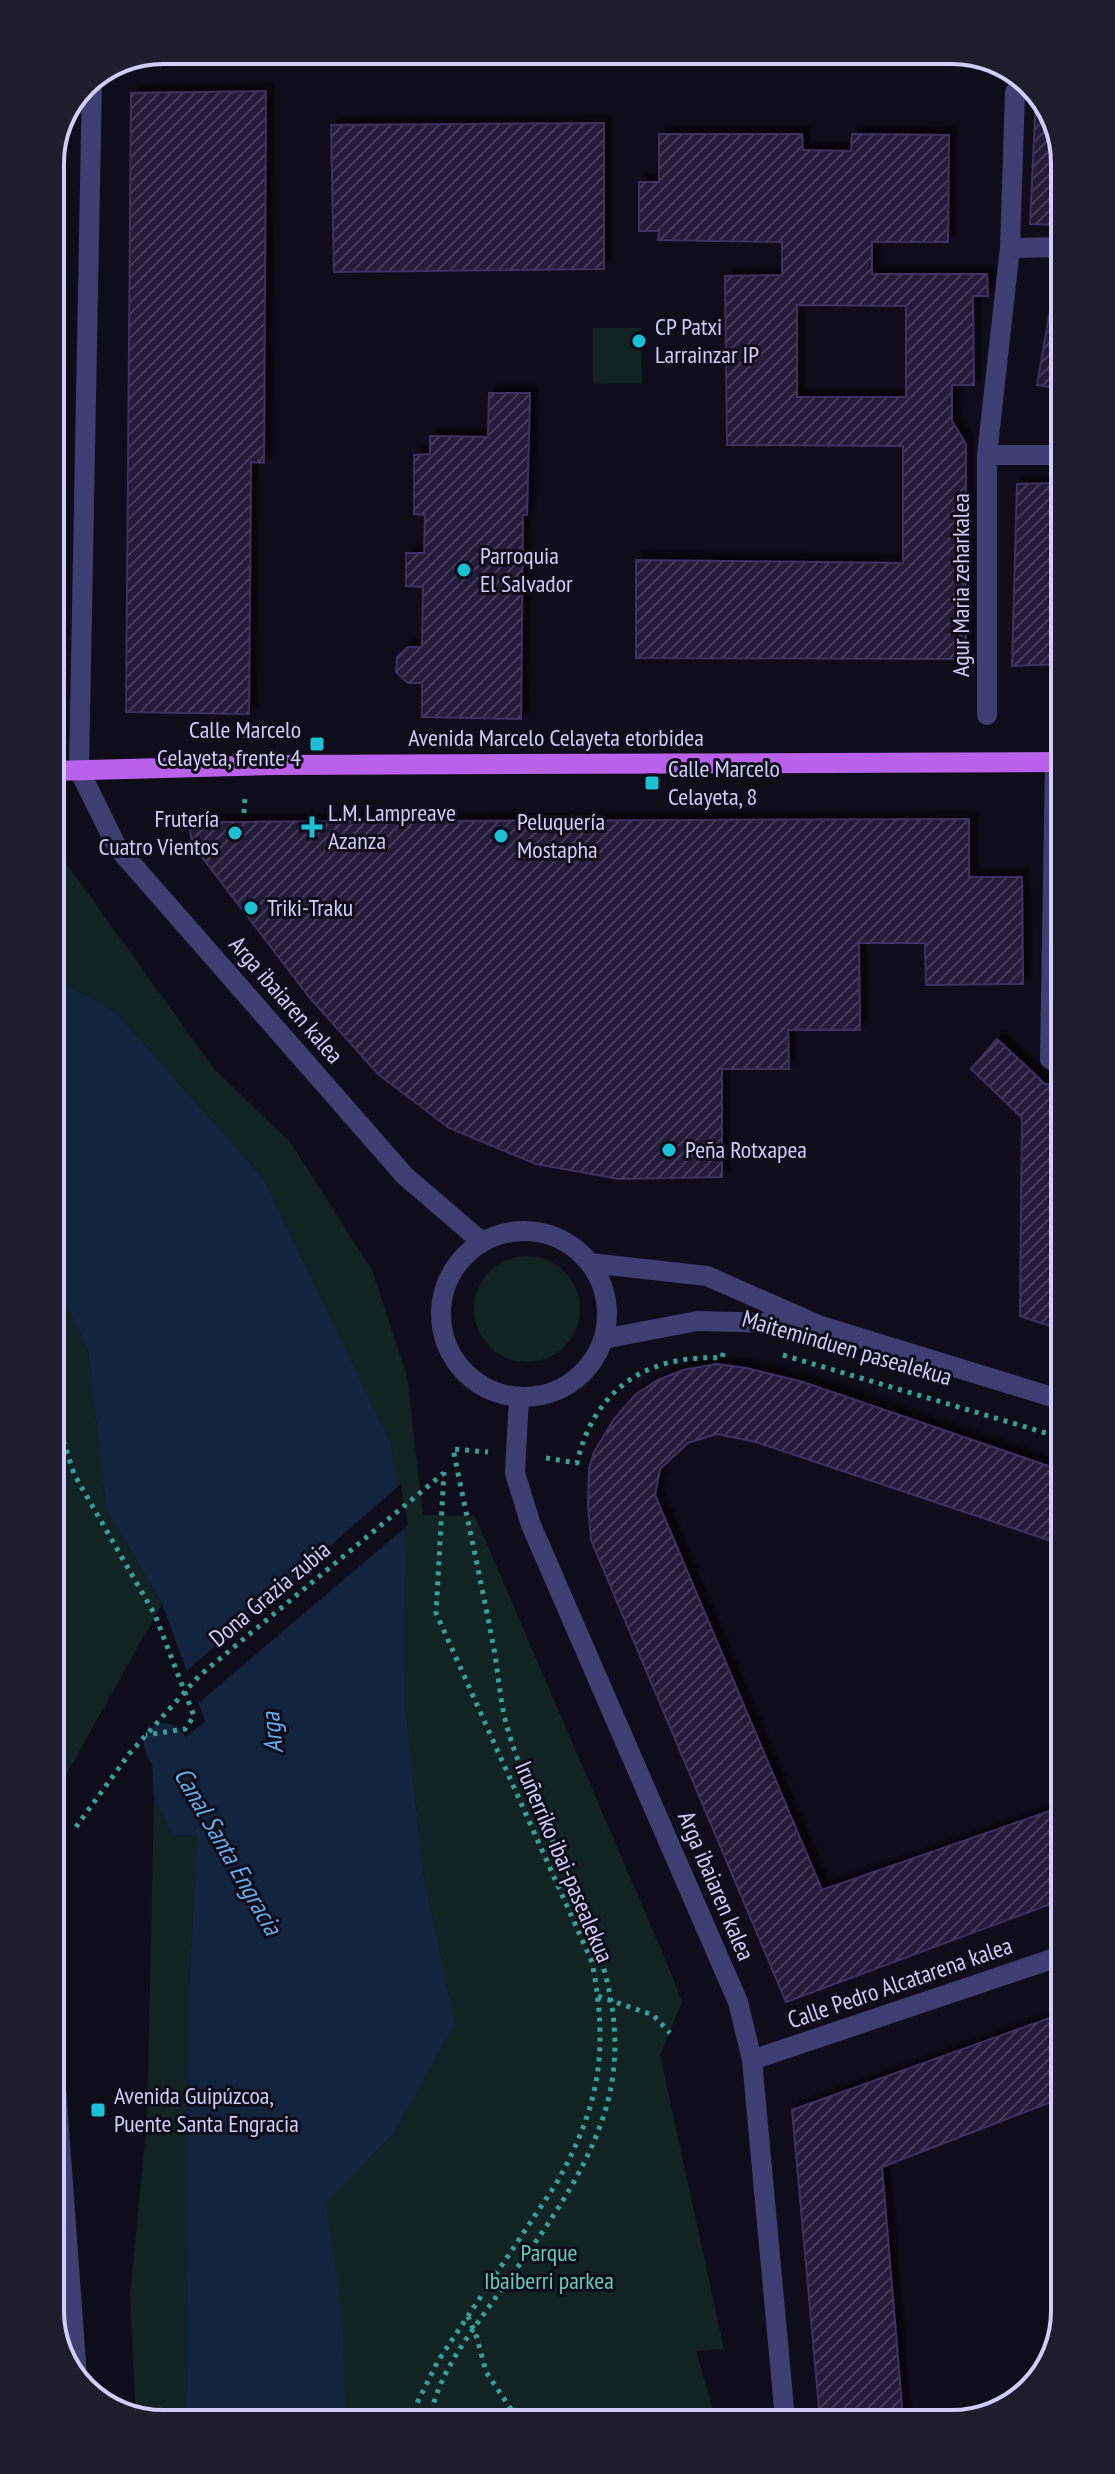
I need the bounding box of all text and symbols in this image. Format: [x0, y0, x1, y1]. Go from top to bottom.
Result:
place label: CP Patxi Larrainzar IP [655, 311, 759, 370]
marker: CP Patxi Larrainzar IP [630, 332, 648, 350]
street label: Agur Maria zeharkalea [945, 493, 976, 677]
place label: Parroquia El Salvador [480, 540, 573, 599]
marker: Parroquia El Salvador [455, 561, 473, 579]
place label: Calle Marcelo Celayeta, frente 4 [157, 714, 301, 773]
street label: Avenida Marcelo Celayeta etorbidea [408, 722, 704, 753]
marker: Calle Marcelo Celayeta, frente 4 [308, 735, 326, 753]
place label: Calle Marcelo Celayeta, 8 [668, 753, 780, 812]
marker: Calle Marcelo Celayeta, 8 [643, 774, 661, 792]
place label: L.M. Lampreave Azanza [328, 797, 456, 856]
place label: Frutería Cuatro Vientos [99, 803, 219, 862]
place label: Peluquería Mostapha [517, 806, 605, 865]
marker: L.M. Lampreave Azanza [303, 818, 321, 836]
marker: Frutería Cuatro Vientos [226, 824, 244, 842]
marker: Peluquería Mostapha [492, 827, 510, 845]
place label: Triki-Traku [267, 892, 353, 923]
marker: Triki-Traku [242, 899, 260, 917]
street label: Arga ibaiaren kalea [222, 929, 350, 1070]
place label: Peña Rotxapea [685, 1134, 807, 1165]
marker: Peña Rotxapea [660, 1141, 678, 1159]
street label: Maiteminduen pasealekua [739, 1303, 956, 1392]
street label: Dona Grazia zubia [203, 1534, 337, 1653]
water label: Arga [253, 1709, 290, 1755]
street label: Iruñerriko ibai-pasealekua [508, 1756, 621, 1967]
water label: Canal Santa Engracia [167, 1761, 291, 1942]
street label: Arga ibaiaren kalea [671, 1806, 762, 1965]
street label: Calle Pedro Alcatarena kalea [784, 1930, 1016, 2035]
place label: Avenida Guipúzcoa, Puente Santa Engracia [114, 2080, 299, 2139]
marker: Avenida Guipúzcoa, Puente Santa Engracia [89, 2101, 107, 2119]
park label: Parque Ibaiberri parkea [484, 2237, 614, 2296]

